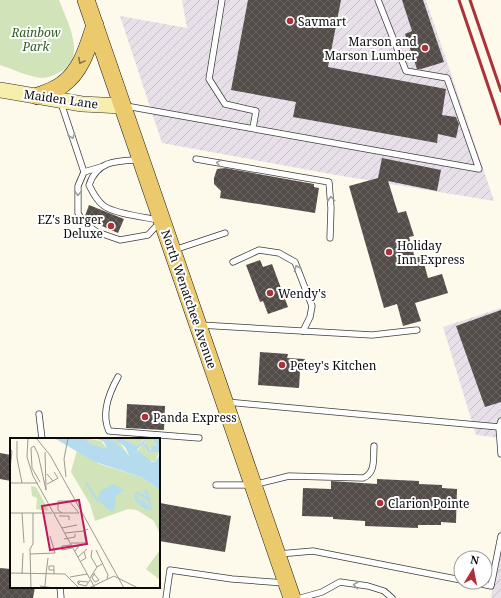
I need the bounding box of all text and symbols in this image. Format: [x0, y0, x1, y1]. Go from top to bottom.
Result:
place label: Savmart [298, 13, 346, 30]
marker: Savmart [285, 16, 295, 26]
park label: Rainbow Park [10, 24, 61, 55]
place label: Marson and Marson Lumber [324, 33, 418, 64]
marker: Marson and Marson Lumber [420, 43, 430, 53]
one-way arrow [79, 57, 86, 64]
street label: Maiden Lane [23, 85, 99, 113]
one-way arrow [67, 133, 76, 140]
one-way arrow [215, 159, 222, 168]
one-way arrow [74, 190, 83, 196]
one-way arrow [326, 196, 335, 203]
place label: EZ's Burger Deluxe [38, 211, 103, 242]
marker: EZ's Burger Deluxe [106, 221, 116, 231]
street label: North Wenatchee Avenue [157, 227, 221, 371]
place label: Holiday Inn Express [397, 237, 465, 268]
marker: Holiday Inn Express [384, 247, 394, 257]
one-way arrow [294, 265, 302, 272]
place label: Wendy's [278, 285, 326, 302]
marker: Wendy's [265, 288, 275, 298]
place label: Petey's Kitchen [290, 357, 377, 374]
marker: Petey's Kitchen [277, 360, 287, 370]
place label: Panda Express [153, 409, 237, 426]
marker: Panda Express [140, 412, 150, 422]
inset map [10, 438, 160, 588]
place label: Clarion Pointe [388, 495, 470, 512]
marker: Clarion Pointe [375, 498, 385, 508]
north arrow [453, 550, 493, 590]
text: N [469, 552, 481, 568]
one-way arrow [353, 581, 359, 590]

